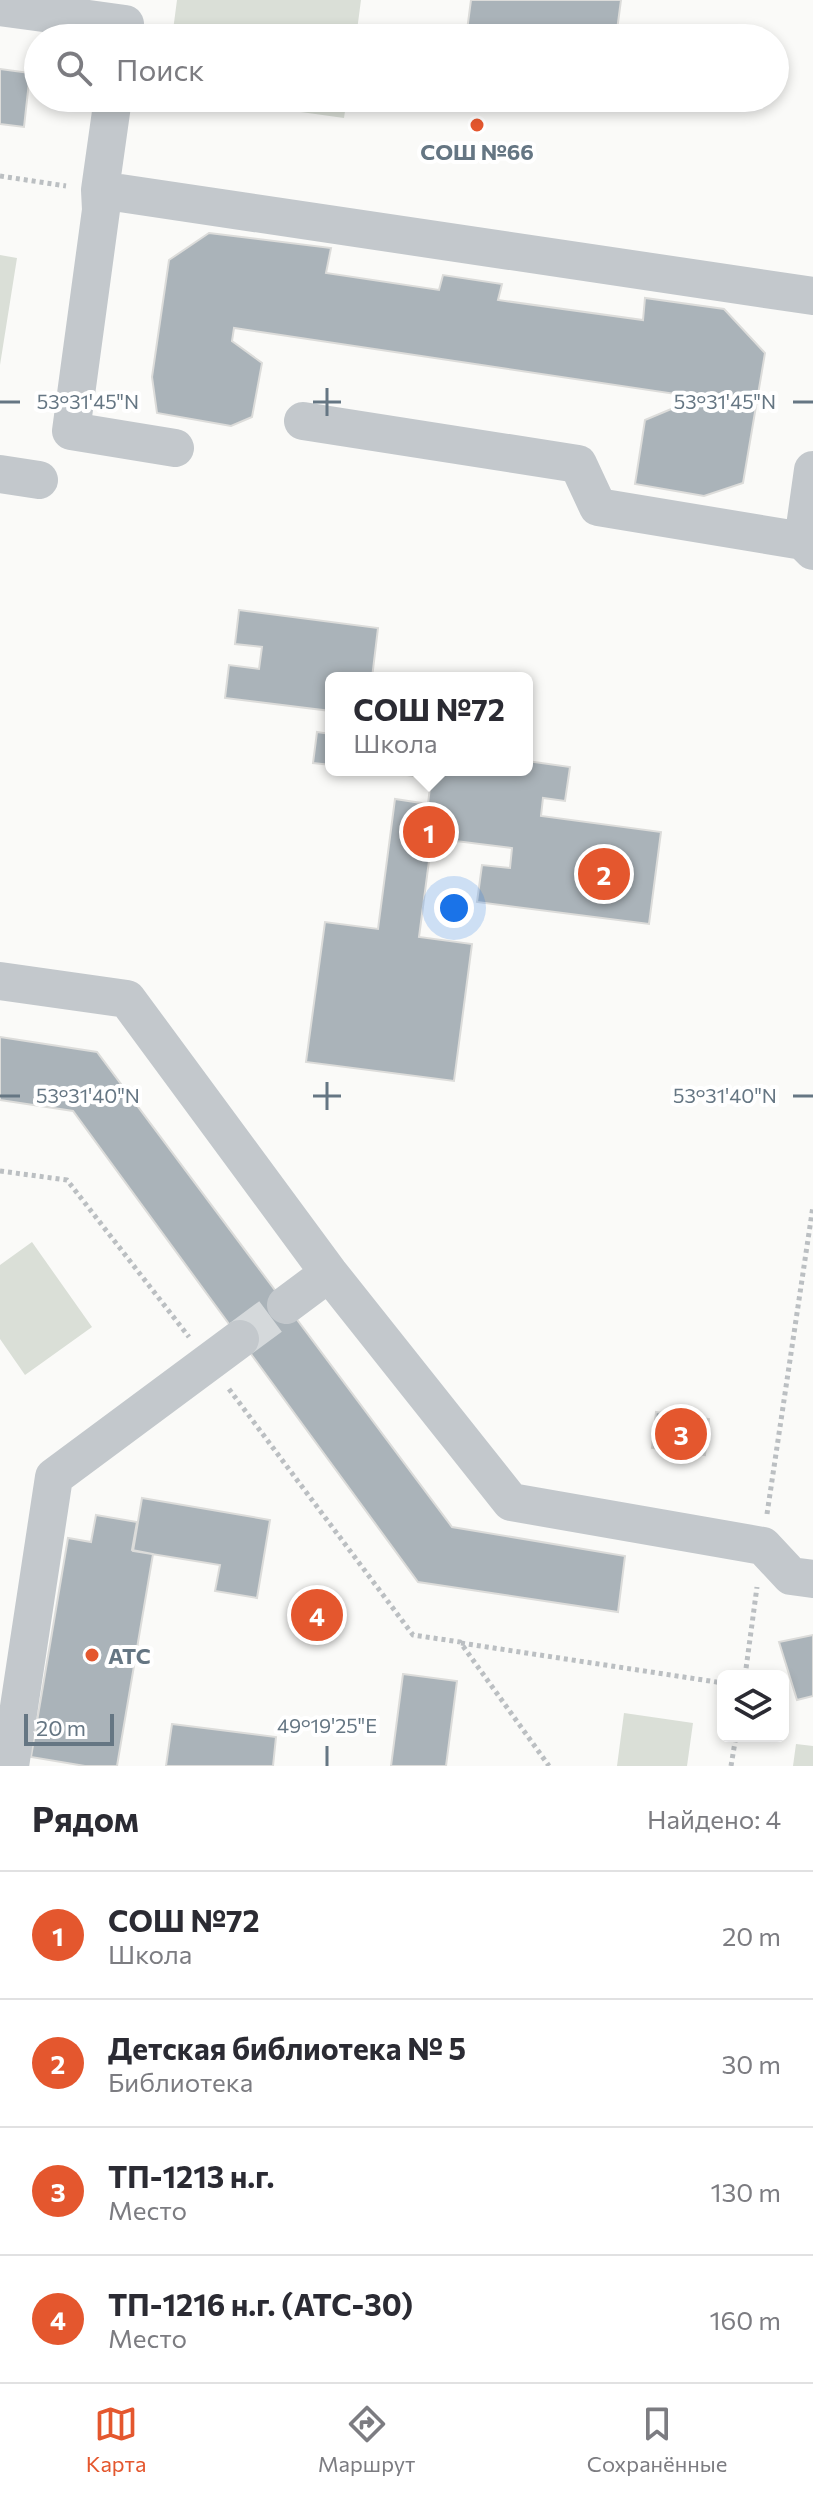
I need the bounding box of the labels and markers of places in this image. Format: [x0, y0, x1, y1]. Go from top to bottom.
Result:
marker: СОШ №66 [468, 116, 486, 134]
place label: СОШ №66 [420, 138, 534, 165]
pin: 1 [403, 802, 455, 862]
pin: 2 [578, 844, 630, 904]
pin: 3 [655, 1404, 707, 1464]
pin: 4 [291, 1585, 343, 1645]
place label: АТС [108, 1642, 151, 1669]
marker: АТС [83, 1646, 101, 1664]

